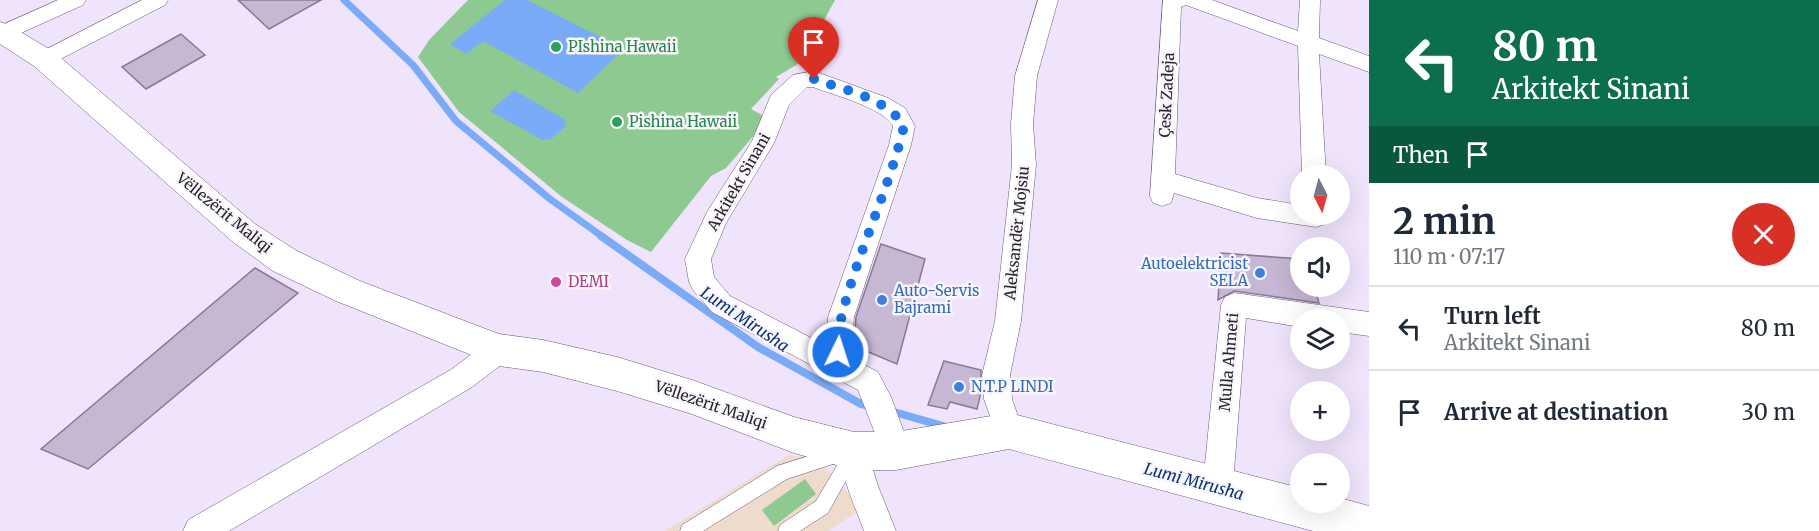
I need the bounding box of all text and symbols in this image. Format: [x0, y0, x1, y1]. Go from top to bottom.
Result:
pin [788, 17, 839, 79]
text: 80 m [1492, 20, 1598, 72]
icon: left [1393, 24, 1471, 102]
icon: arrive [797, 26, 830, 59]
place label: PIshina Hawaii [568, 37, 677, 56]
marker: PIshina Hawaii [549, 40, 563, 54]
street label: Çesk Zadeja [1155, 52, 1178, 138]
text: Arkitekt Sinani [1492, 72, 1690, 106]
place label: Pishina Hawaii [629, 112, 737, 131]
marker: Pishina Hawaii [610, 115, 624, 129]
street label: Arkitekt Sinani [702, 129, 774, 235]
icon: arrive [1461, 138, 1494, 171]
text: Then [1393, 141, 1449, 169]
street label: Aleksandër Mojsiu [1000, 165, 1033, 302]
north arrow [1290, 165, 1350, 225]
map controls [1290, 165, 1350, 513]
street label: Vëllezërit Maliqi [172, 168, 276, 257]
text: 2 min [1393, 199, 1496, 244]
button: close [1732, 203, 1795, 266]
button: sound [1290, 237, 1350, 297]
text: 110 m · 07:17 [1393, 244, 1505, 269]
place label: Autoelektricist SELA [1140, 254, 1248, 290]
marker: Autoelektricist SELA [1253, 266, 1267, 280]
place label: DEMI [568, 272, 609, 291]
marker: DEMI [549, 275, 563, 289]
place label: Auto-Servis Bajrami [893, 281, 979, 317]
water label: Lumi Mirusha [697, 282, 793, 356]
marker: Auto-Servis Bajrami [875, 293, 889, 307]
text: Turn left [1444, 302, 1541, 330]
button: layers [1290, 309, 1350, 369]
street label: Mulla Ahmeti [1215, 312, 1242, 412]
icon: left [1393, 312, 1426, 345]
text: 80 m [1741, 314, 1795, 342]
position arrow [806, 320, 870, 384]
text: Arkitekt Sinani [1444, 330, 1590, 355]
street label: Vëllezërit Maliqi [652, 376, 770, 433]
place label: N.T.P LINDI [971, 377, 1053, 396]
marker: N.T.P LINDI [952, 380, 966, 394]
button: + [1290, 381, 1350, 441]
icon: arrive [1393, 396, 1426, 429]
text: Arrive at destination [1444, 398, 1668, 426]
text: 30 m [1741, 398, 1795, 426]
button: − [1290, 453, 1350, 513]
water label: Lumi Mirusha [1142, 458, 1246, 504]

